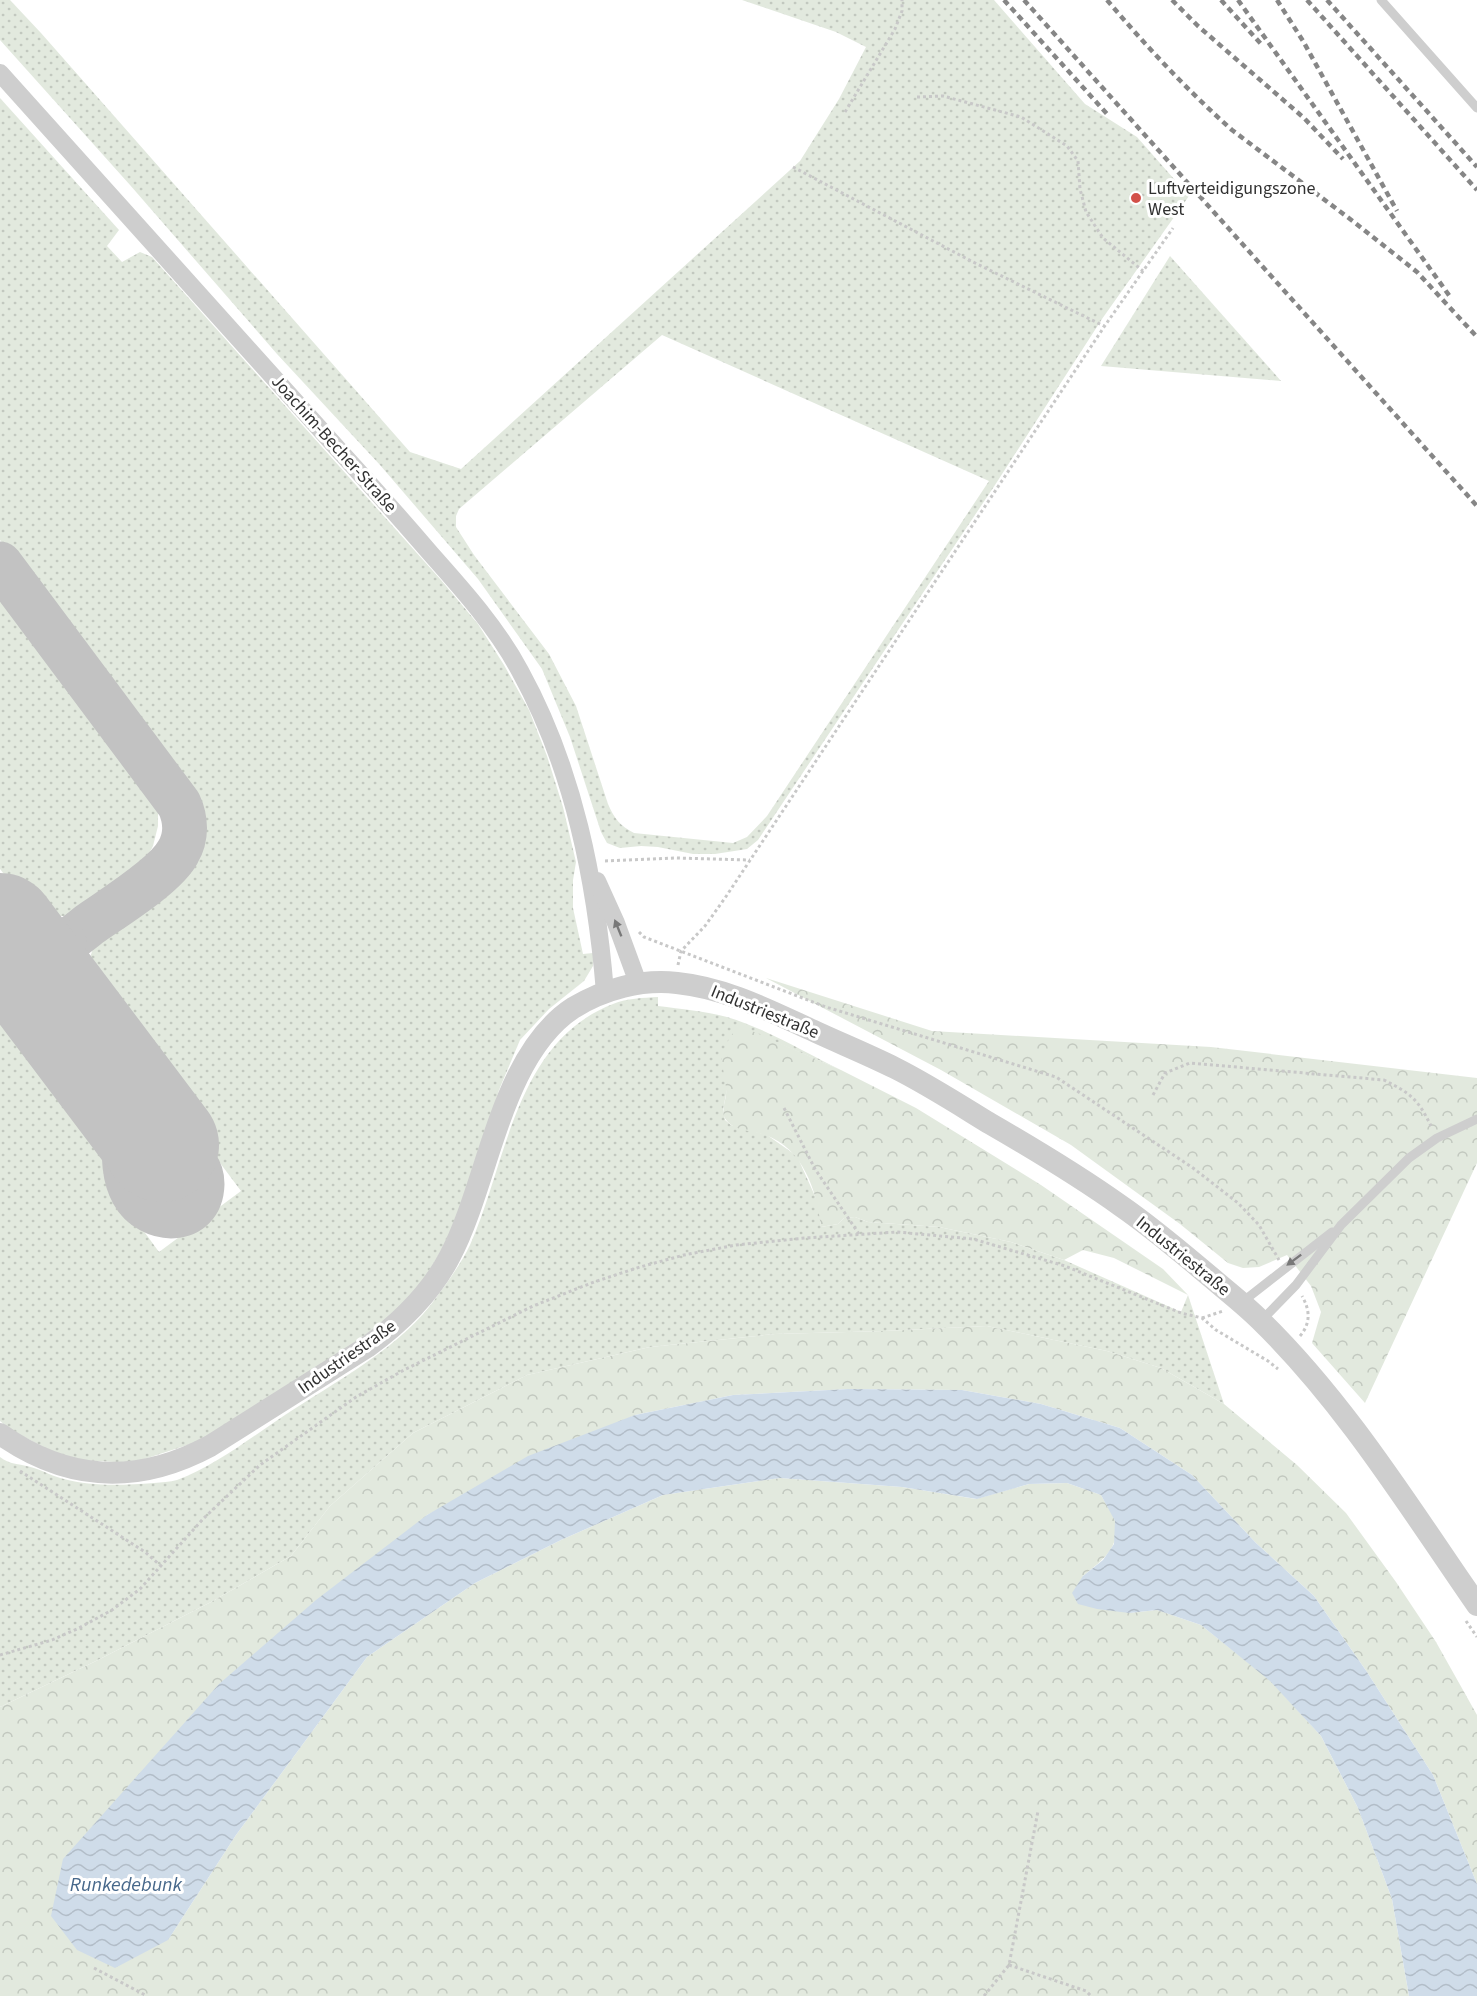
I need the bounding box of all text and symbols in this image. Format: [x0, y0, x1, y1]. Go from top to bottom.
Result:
place label: Luftverteidigungszone West [1148, 176, 1316, 222]
marker: Luftverteidigungszone West [1129, 191, 1143, 205]
street label: Joachim-Becher-Straße [265, 370, 403, 518]
one-way arrow [613, 919, 623, 937]
street label: Industriestraße [707, 979, 823, 1045]
street label: Industriestraße [1131, 1210, 1235, 1302]
one-way arrow [1287, 1254, 1302, 1266]
street label: Industriestraße [293, 1314, 401, 1400]
water label: Runkedebunk [70, 1871, 183, 1899]

